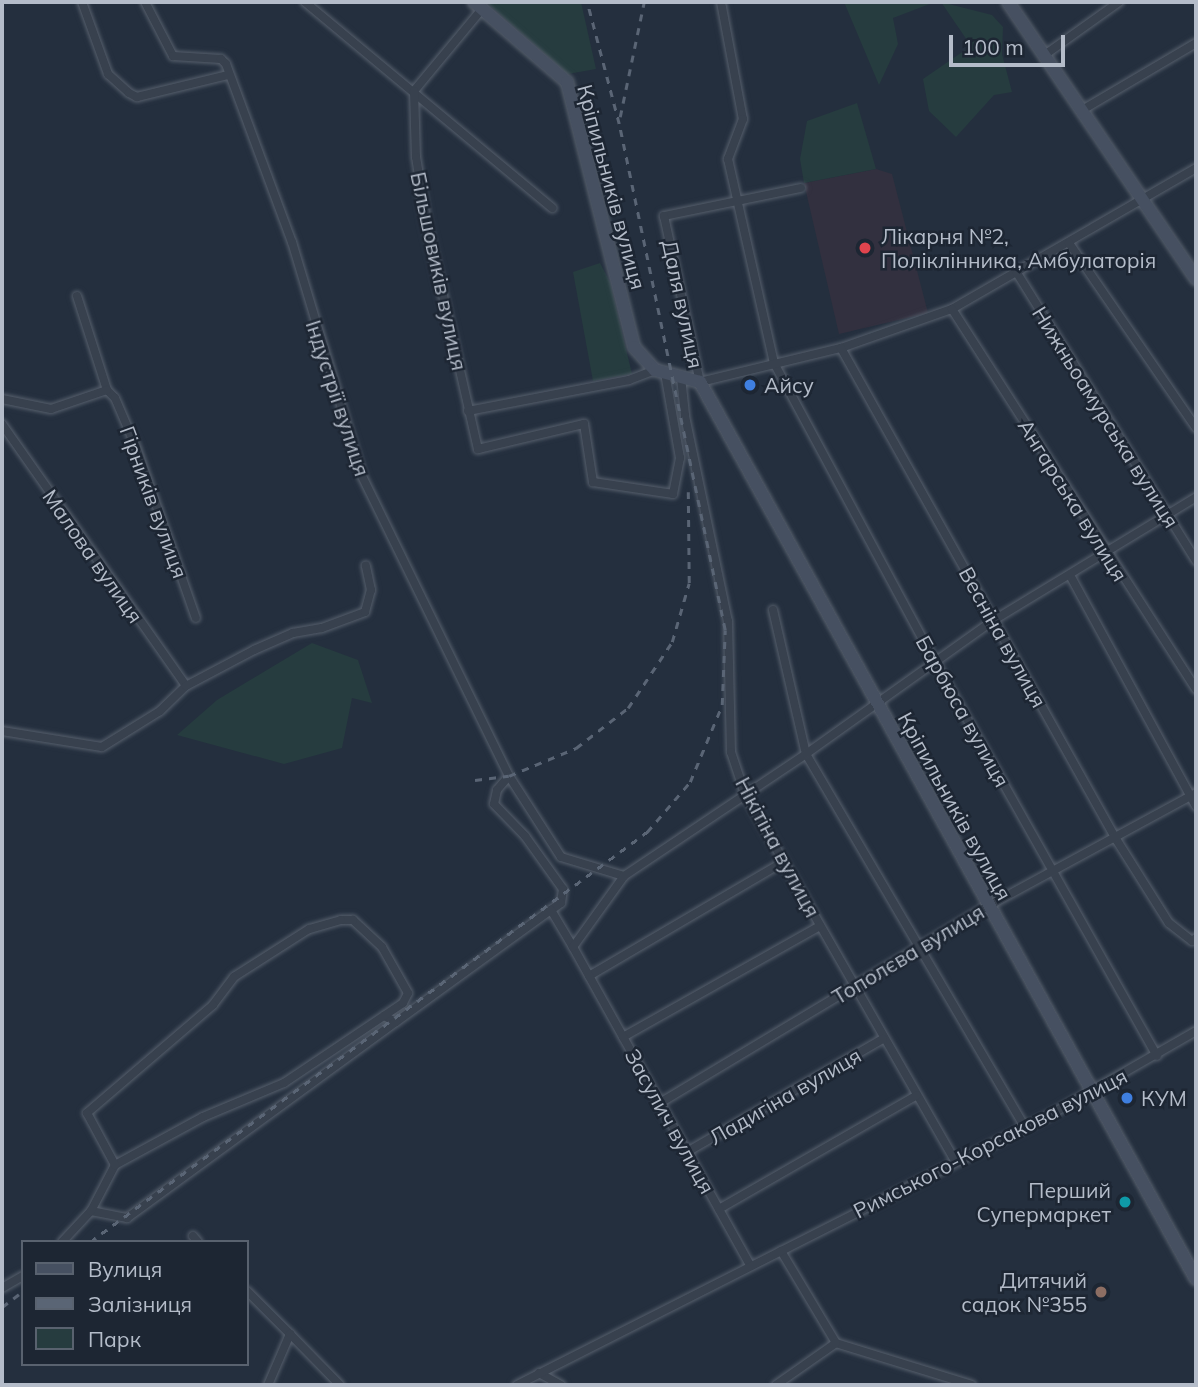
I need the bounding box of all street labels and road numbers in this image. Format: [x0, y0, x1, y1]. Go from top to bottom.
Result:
street label: Кріпильників вулиця [573, 82, 651, 292]
street label: Більшовиків вулиця [406, 169, 472, 373]
street label: Даля вулиця [657, 237, 709, 371]
street label: Нижньоамурська вулиця [1027, 302, 1185, 532]
street label: Індустрії вулиця [301, 317, 375, 479]
street label: Ангарська вулиця [1013, 414, 1133, 586]
street label: Гірників вулиця [115, 422, 193, 582]
street label: Малова вулиця [38, 484, 148, 628]
street label: Весніна вулиця [954, 562, 1052, 712]
street label: Барбюса вулиця [911, 631, 1015, 791]
street label: Кріпильників вулиця [893, 708, 1017, 904]
street label: Нікітіна вулиця [730, 773, 826, 921]
street label: Тополєва вулиця [827, 899, 989, 1009]
street label: Ладигіна вулиця [705, 1042, 865, 1150]
street label: Засулич вулиця [620, 1044, 720, 1198]
street label: Римського-Корсакова вулиця [849, 1063, 1131, 1223]

